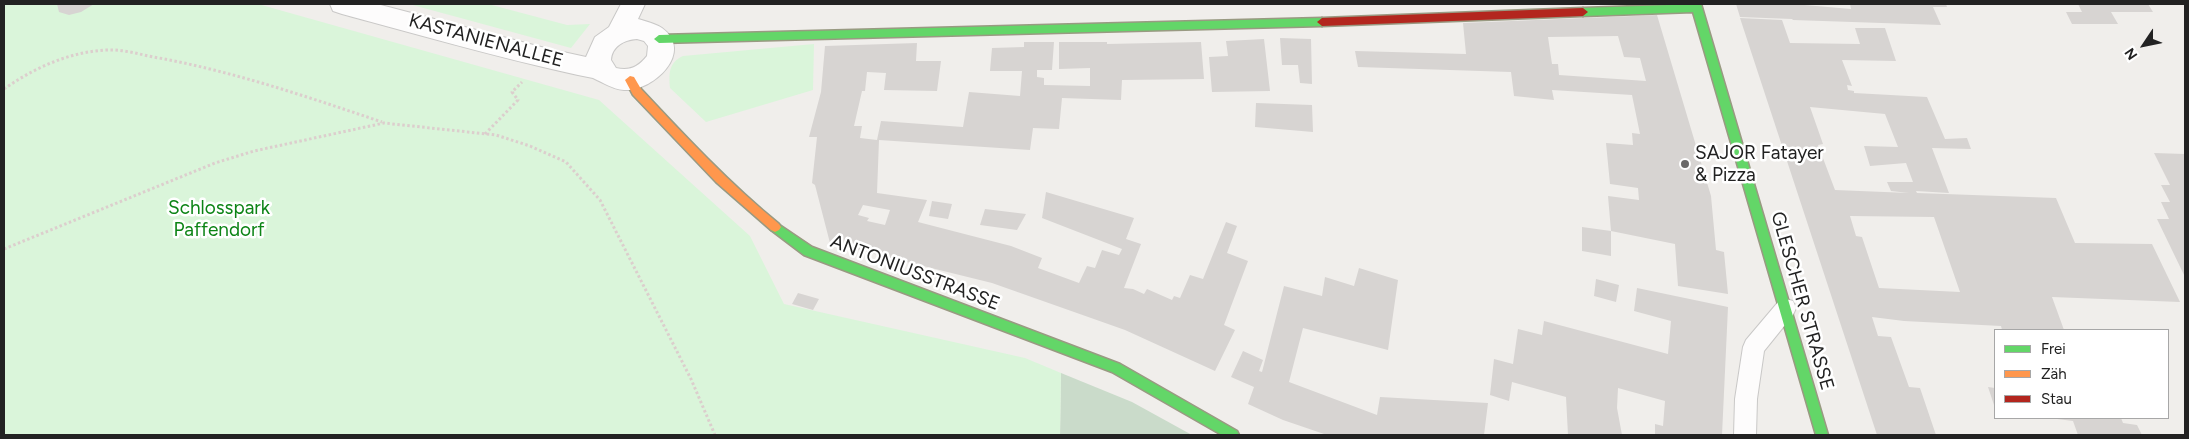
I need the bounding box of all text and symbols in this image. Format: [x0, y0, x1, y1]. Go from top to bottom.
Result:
street label: KASTANIENALLEE [406, 9, 566, 73]
north arrow [2119, 20, 2169, 70]
text: N [2121, 44, 2141, 63]
place label: SAJOR Fatayer & Pizza [1695, 142, 1824, 186]
marker: SAJOR Fatayer & Pizza [1679, 158, 1691, 170]
park label: Schlosspark Paffendorf [168, 197, 270, 241]
street label: GLESCHER STRASSE [1766, 209, 1838, 393]
street label: ANTONIUSSTRASSE [827, 230, 1003, 316]
legend [1994, 329, 2169, 419]
text: Frei [2041, 340, 2066, 358]
text: Zäh [2041, 365, 2067, 383]
text: Stau [2041, 390, 2072, 408]

